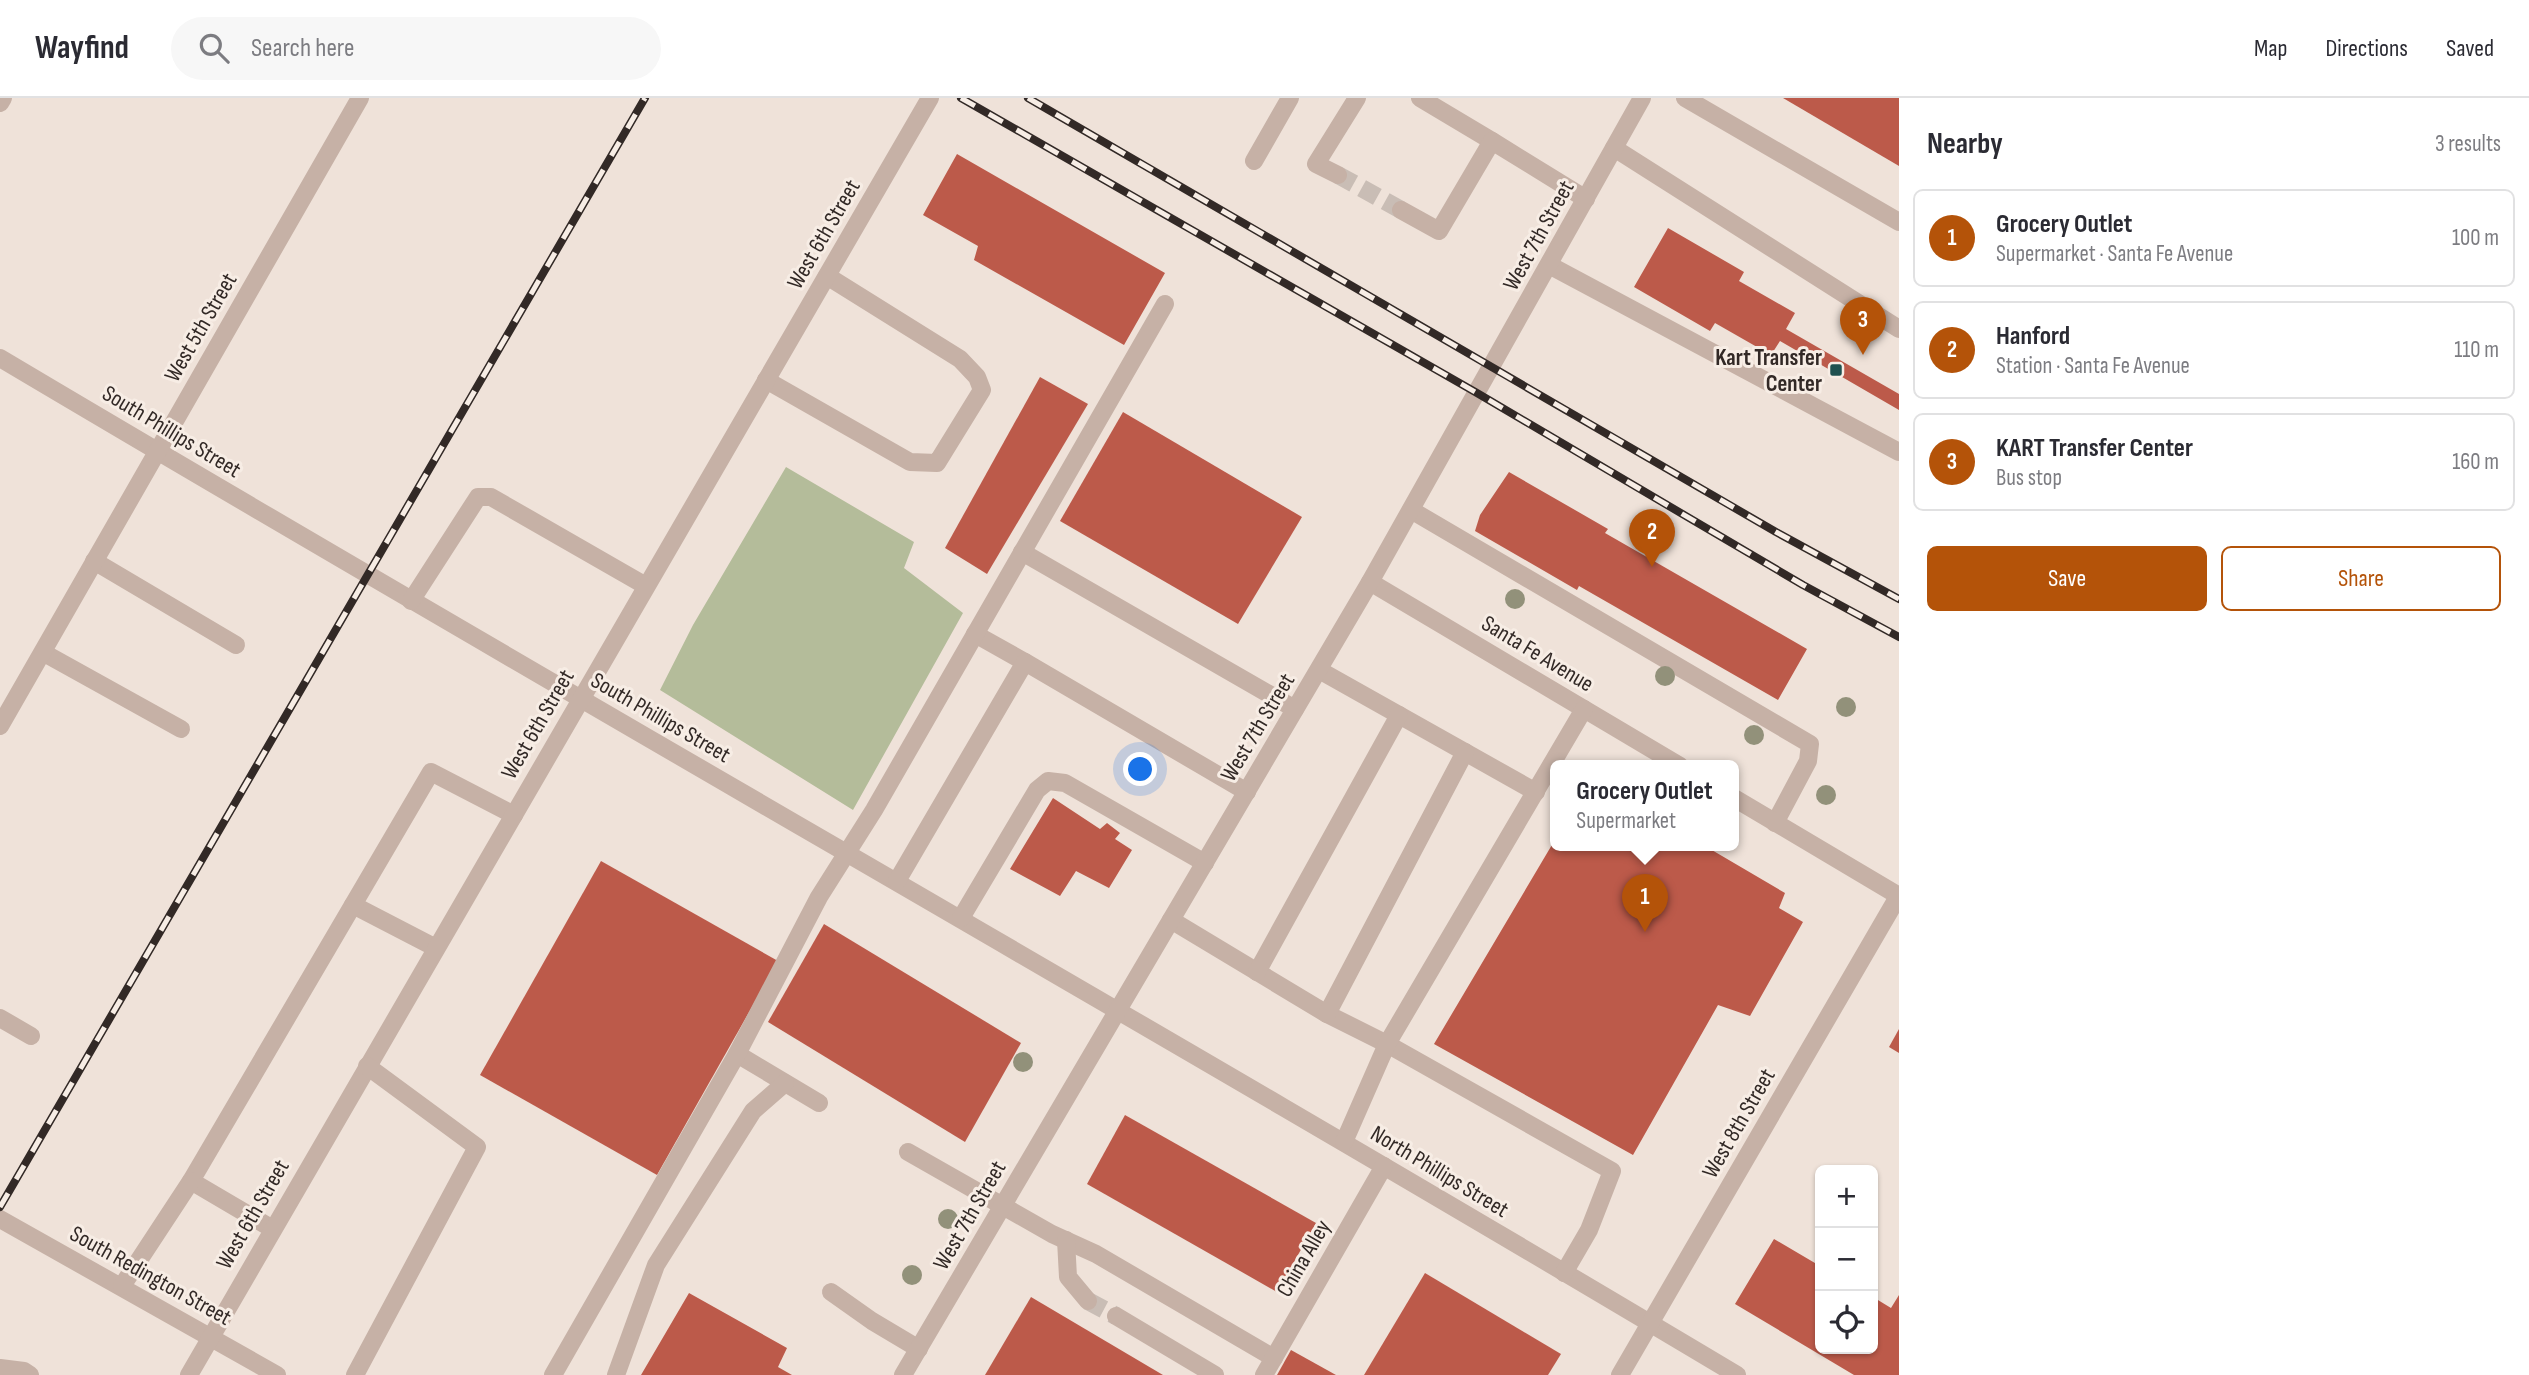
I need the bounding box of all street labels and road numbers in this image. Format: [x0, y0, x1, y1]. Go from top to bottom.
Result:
street label: West 6th Street [781, 175, 866, 294]
street label: West 7th Street [1497, 176, 1581, 295]
street label: West 5th Street [158, 268, 243, 387]
street label: South Phillips Street [97, 380, 246, 484]
street label: Santa Fe Avenue [1476, 609, 1599, 698]
street label: West 6th Street [495, 665, 580, 784]
street label: South Phillips Street [586, 667, 735, 769]
street label: West 7th Street [1215, 668, 1301, 787]
street label: West 8th Street [1696, 1064, 1781, 1183]
street label: North Phillips Street [1366, 1120, 1513, 1224]
street label: West 6th Street [210, 1155, 295, 1274]
street label: West 7th Street [927, 1156, 1012, 1275]
street label: China Alley [1271, 1215, 1337, 1302]
street label: South Redington Street [65, 1220, 236, 1332]

